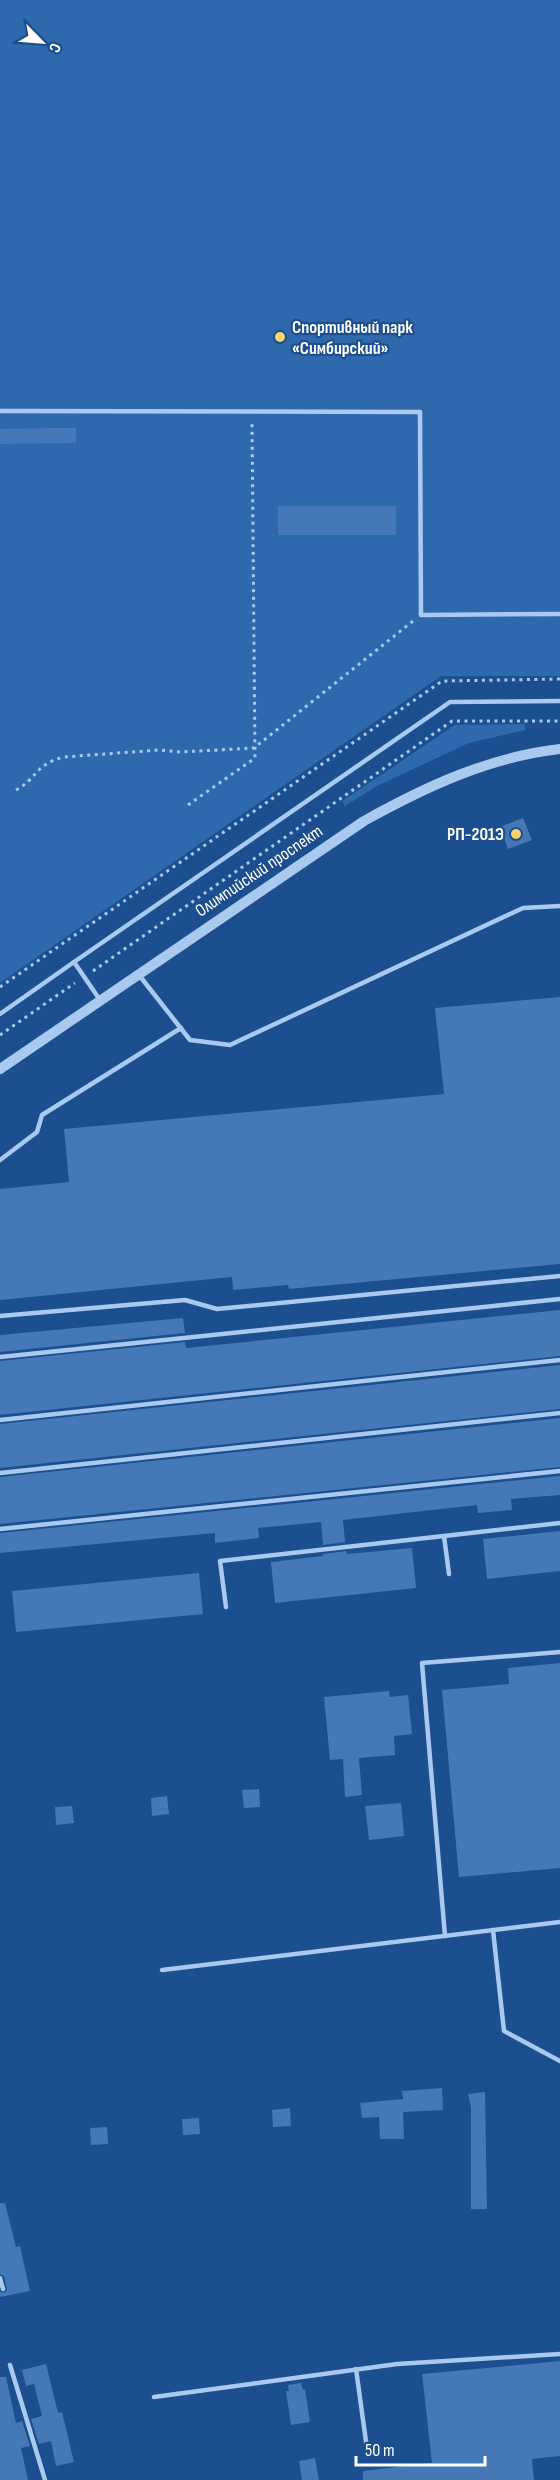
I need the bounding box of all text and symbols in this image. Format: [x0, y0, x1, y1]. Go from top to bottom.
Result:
north arrow [12, 12, 72, 72]
text: С [44, 40, 65, 55]
place label: Спортивный парк «Симбирский» [292, 317, 413, 359]
marker: Спортивный парк «Симбирский» [273, 330, 287, 344]
street label: Олимпийский проспект [191, 821, 327, 921]
place label: РП-201Э [447, 824, 504, 845]
marker: РП-201Э [509, 827, 523, 841]
scale bar [356, 2429, 485, 2467]
text: 50 m [365, 2440, 395, 2461]

